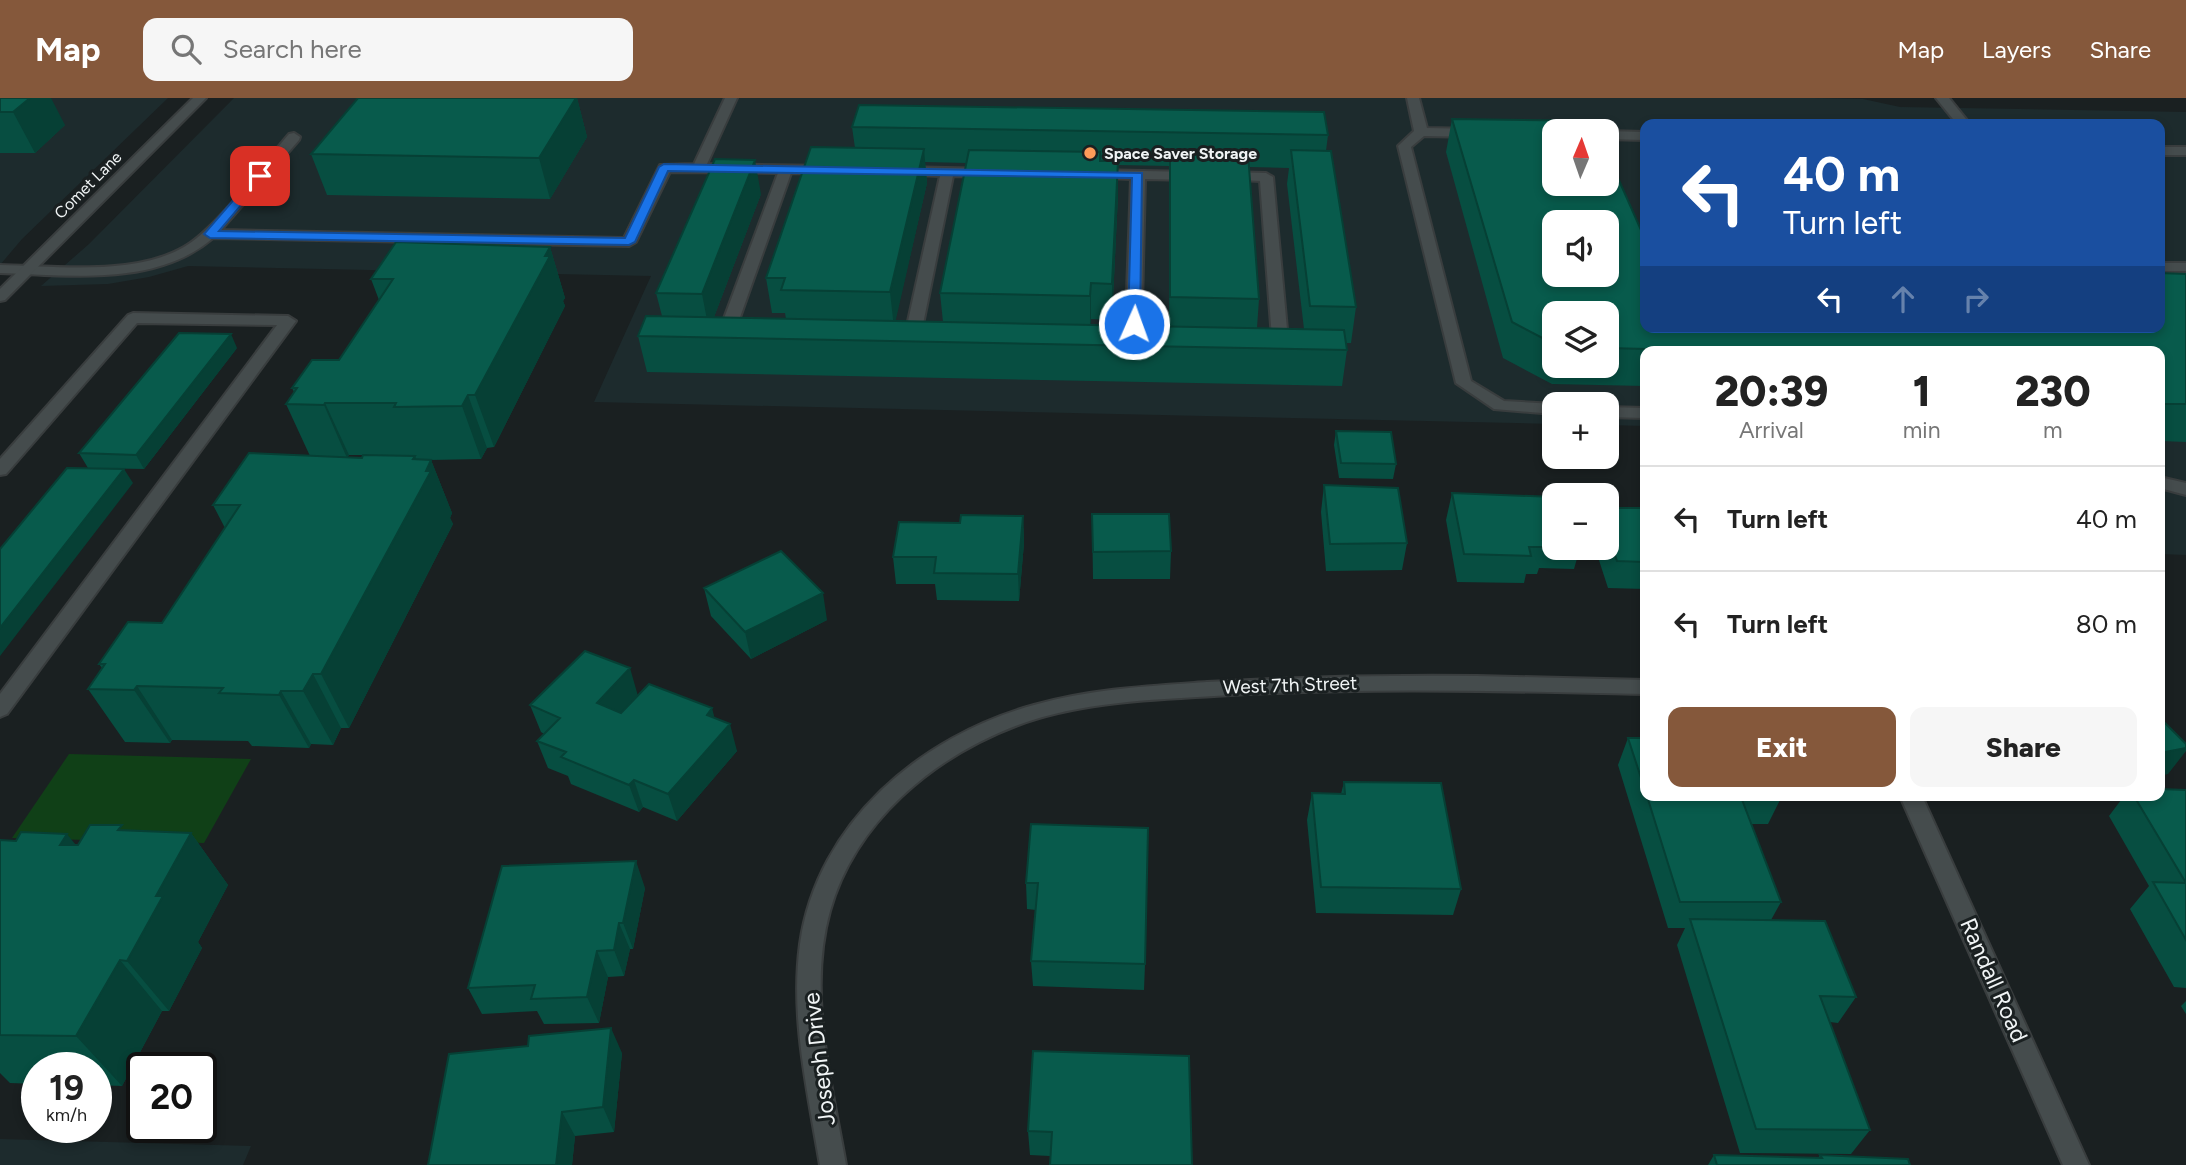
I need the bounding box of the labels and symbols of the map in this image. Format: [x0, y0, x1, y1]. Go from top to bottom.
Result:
north arrow [1542, 119, 1619, 196]
place label: Space Saver Storage [1104, 144, 1257, 163]
marker: Space Saver Storage [1082, 145, 1098, 161]
pin [230, 146, 290, 206]
street label: Comet Lane [50, 147, 126, 223]
position arrow [1097, 287, 1171, 361]
street label: West 7th Street [1222, 671, 1358, 699]
street label: Randall Road [1954, 914, 2034, 1046]
street label: Joseph Drive [797, 991, 841, 1127]
speed limit sign: 20 [126, 1052, 217, 1143]

